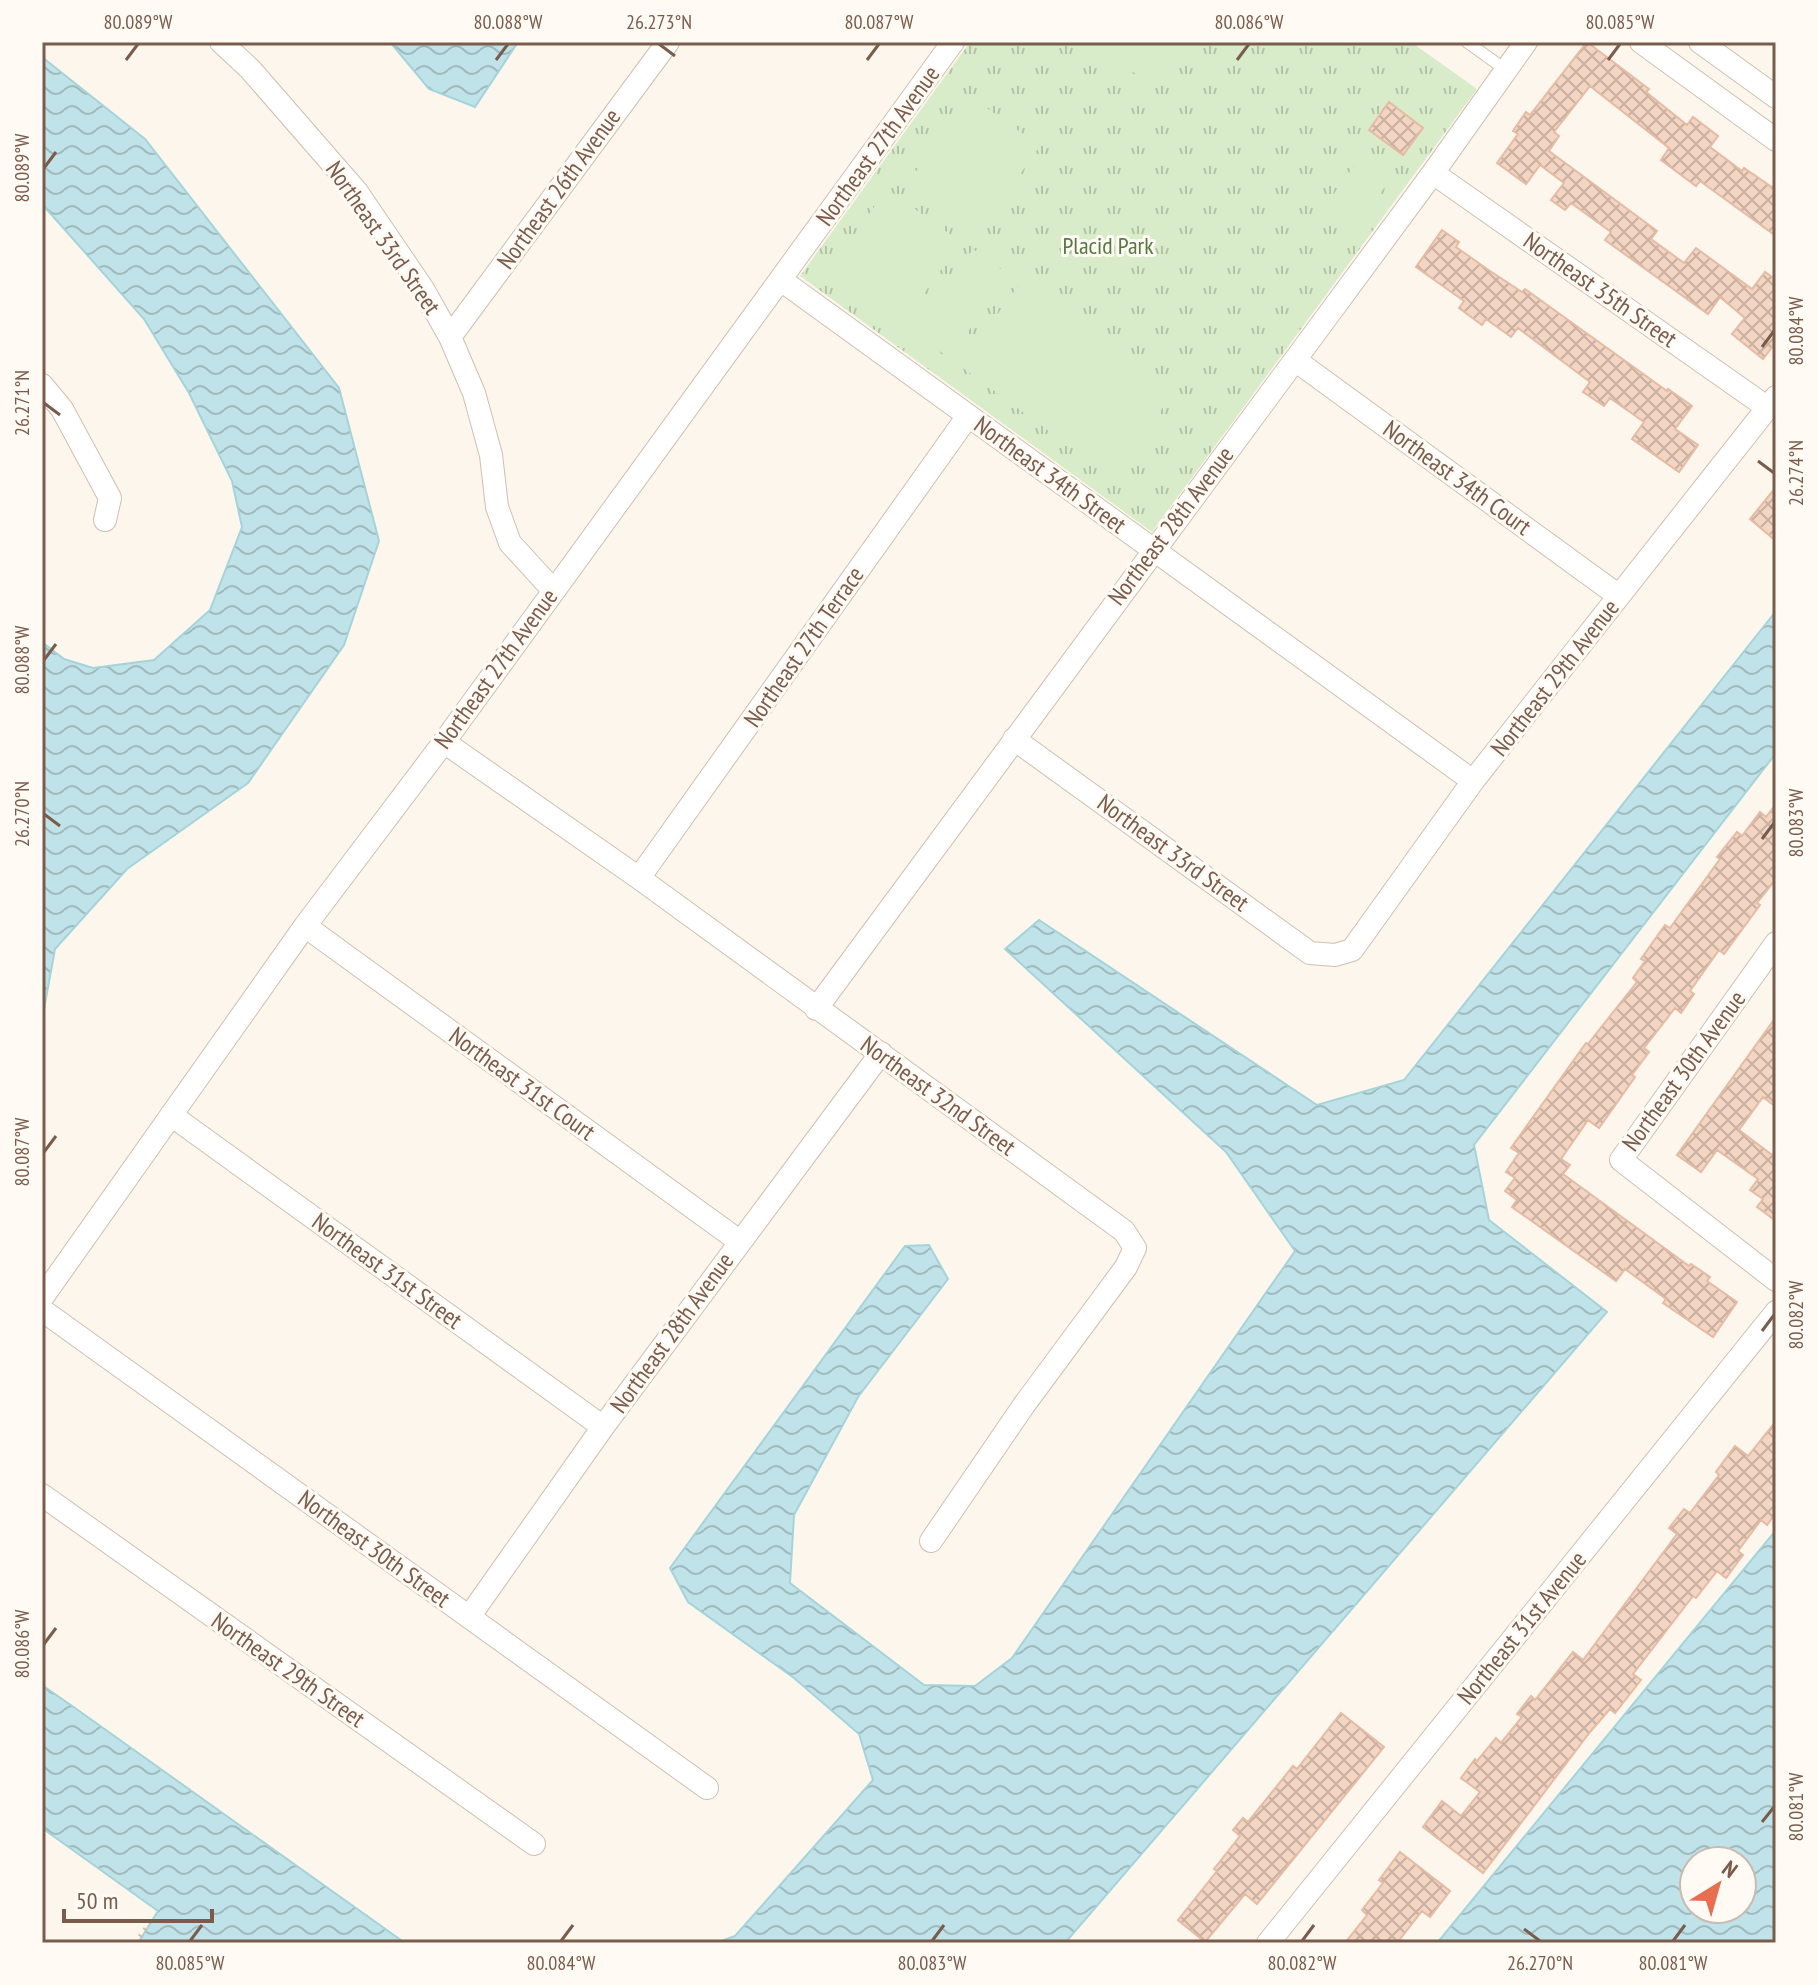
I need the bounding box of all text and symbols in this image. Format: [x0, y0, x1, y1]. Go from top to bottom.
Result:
text: 80.089°W [104, 9, 173, 35]
text: 80.088°W [474, 9, 543, 35]
text: 26.273°N [626, 9, 692, 35]
text: 80.087°W [845, 9, 914, 35]
text: 80.086°W [1215, 9, 1284, 35]
text: 80.085°W [1586, 9, 1655, 35]
street label: Northeast 27th Avenue [809, 59, 946, 232]
street label: Northeast 26th Avenue [490, 102, 627, 275]
text: 80.089°W [9, 133, 35, 202]
street label: Northeast 33rd Street [319, 155, 448, 321]
street label: Northeast 35th Street [1517, 225, 1683, 354]
park label: Placid Park [1063, 230, 1154, 261]
text: 80.084°W [1783, 296, 1809, 365]
text: 26.271°N [9, 370, 35, 436]
street label: Northeast 34th Street [968, 409, 1133, 540]
street label: Northeast 34th Court [1377, 413, 1538, 542]
street label: Northeast 28th Avenue [1101, 440, 1240, 611]
text: 26.274°N [1783, 440, 1809, 506]
street label: Northeast 27th Terrace [737, 560, 870, 733]
street label: Northeast 27th Avenue [427, 582, 564, 755]
street label: Northeast 29th Avenue [1484, 593, 1626, 762]
text: 80.088°W [9, 625, 35, 694]
text: 26.270°N [9, 781, 35, 847]
street label: Northeast 33rd Street [1091, 787, 1256, 918]
text: 80.083°W [1783, 788, 1809, 857]
street label: Northeast 30th Avenue [1615, 984, 1752, 1157]
street label: Northeast 31st Court [443, 1020, 602, 1147]
street label: Northeast 32nd Street [855, 1029, 1022, 1163]
text: 80.087°W [9, 1117, 35, 1186]
street label: Northeast 31st Street [306, 1206, 469, 1336]
street label: Northeast 28th Avenue [603, 1246, 740, 1419]
text: 80.082°W [1783, 1280, 1809, 1349]
street label: Northeast 30th Street [292, 1483, 457, 1614]
street label: Northeast 31st Avenue [1450, 1545, 1593, 1711]
street label: Northeast 29th Street [205, 1605, 371, 1734]
text: 80.086°W [9, 1609, 35, 1678]
text: 80.081°W [1783, 1772, 1809, 1841]
north arrow [1678, 1845, 1758, 1925]
text: N [1717, 1854, 1743, 1884]
scale bar [64, 1873, 212, 1923]
text: 50 m [76, 1885, 118, 1916]
text: 80.085°W [156, 1950, 225, 1976]
text: 80.084°W [527, 1950, 596, 1976]
text: 80.083°W [898, 1950, 967, 1976]
text: 80.082°W [1268, 1950, 1337, 1976]
text: 26.270°N [1507, 1950, 1573, 1976]
text: 80.081°W [1639, 1950, 1708, 1976]

